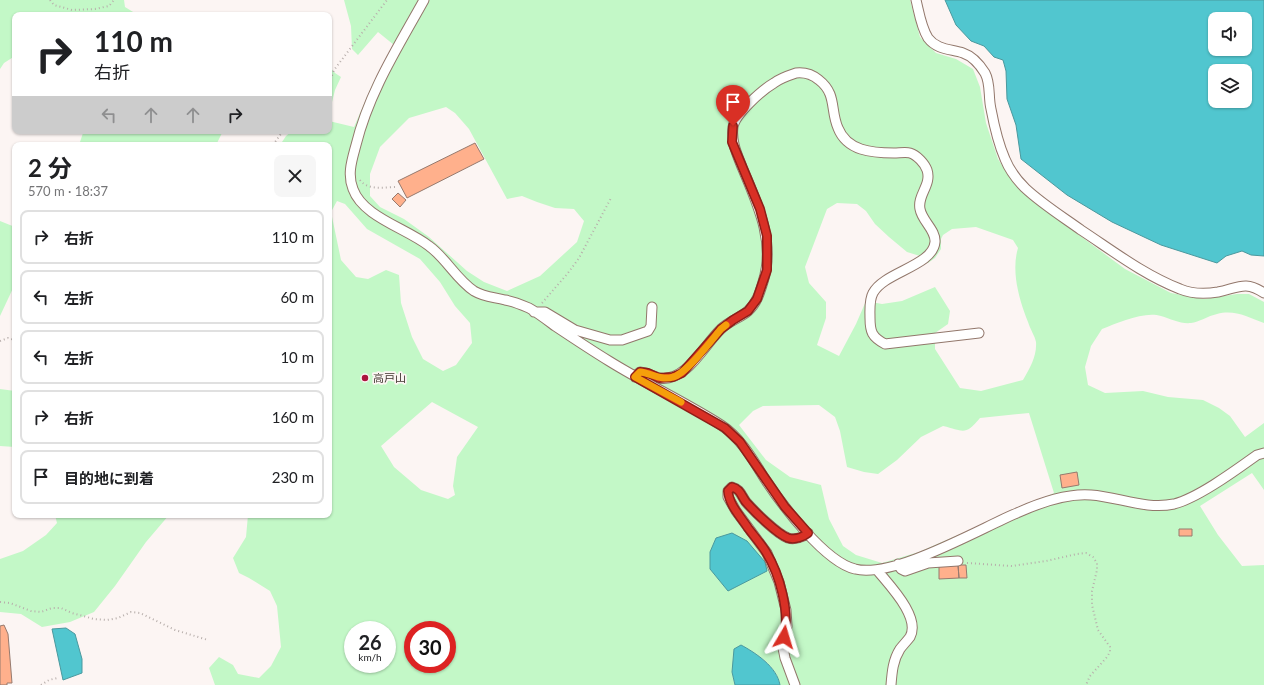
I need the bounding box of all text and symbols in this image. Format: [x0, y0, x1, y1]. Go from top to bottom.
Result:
map controls [1208, 12, 1252, 108]
button: sound [1208, 12, 1252, 56]
text: 110 m [94, 24, 173, 58]
icon: right [28, 28, 80, 80]
text: 右折 [94, 61, 130, 83]
button: layers [1208, 64, 1252, 108]
pin [716, 85, 750, 126]
icon: arrive [722, 91, 744, 113]
icon: left [98, 104, 120, 126]
icon: ahead [140, 104, 162, 126]
icon: ahead [182, 104, 204, 126]
icon: right [224, 104, 246, 126]
text: 2 分 [28, 153, 72, 182]
button: close [274, 155, 316, 197]
text: 570 m · 18:37 [28, 183, 108, 199]
icon: right [30, 226, 52, 248]
text: 110 m [272, 228, 314, 246]
text: 右折 [64, 229, 94, 247]
icon: left [30, 286, 52, 308]
text: 60 m [280, 288, 314, 306]
text: 左折 [64, 289, 94, 307]
icon: left [30, 346, 52, 368]
text: 10 m [280, 348, 314, 366]
text: 左折 [64, 349, 94, 367]
place label: 高戸山 [373, 371, 406, 384]
marker: 高戸山 [360, 373, 370, 383]
icon: right [30, 406, 52, 428]
text: 160 m [272, 408, 314, 426]
text: 右折 [64, 409, 94, 427]
icon: arrive [30, 466, 52, 488]
text: 230 m [272, 468, 314, 486]
text: 目的地に到着 [64, 469, 154, 487]
position arrow [763, 616, 805, 658]
speed limit sign: 30 [404, 621, 456, 673]
text: 26 [358, 630, 382, 654]
text: km/h [358, 651, 382, 663]

